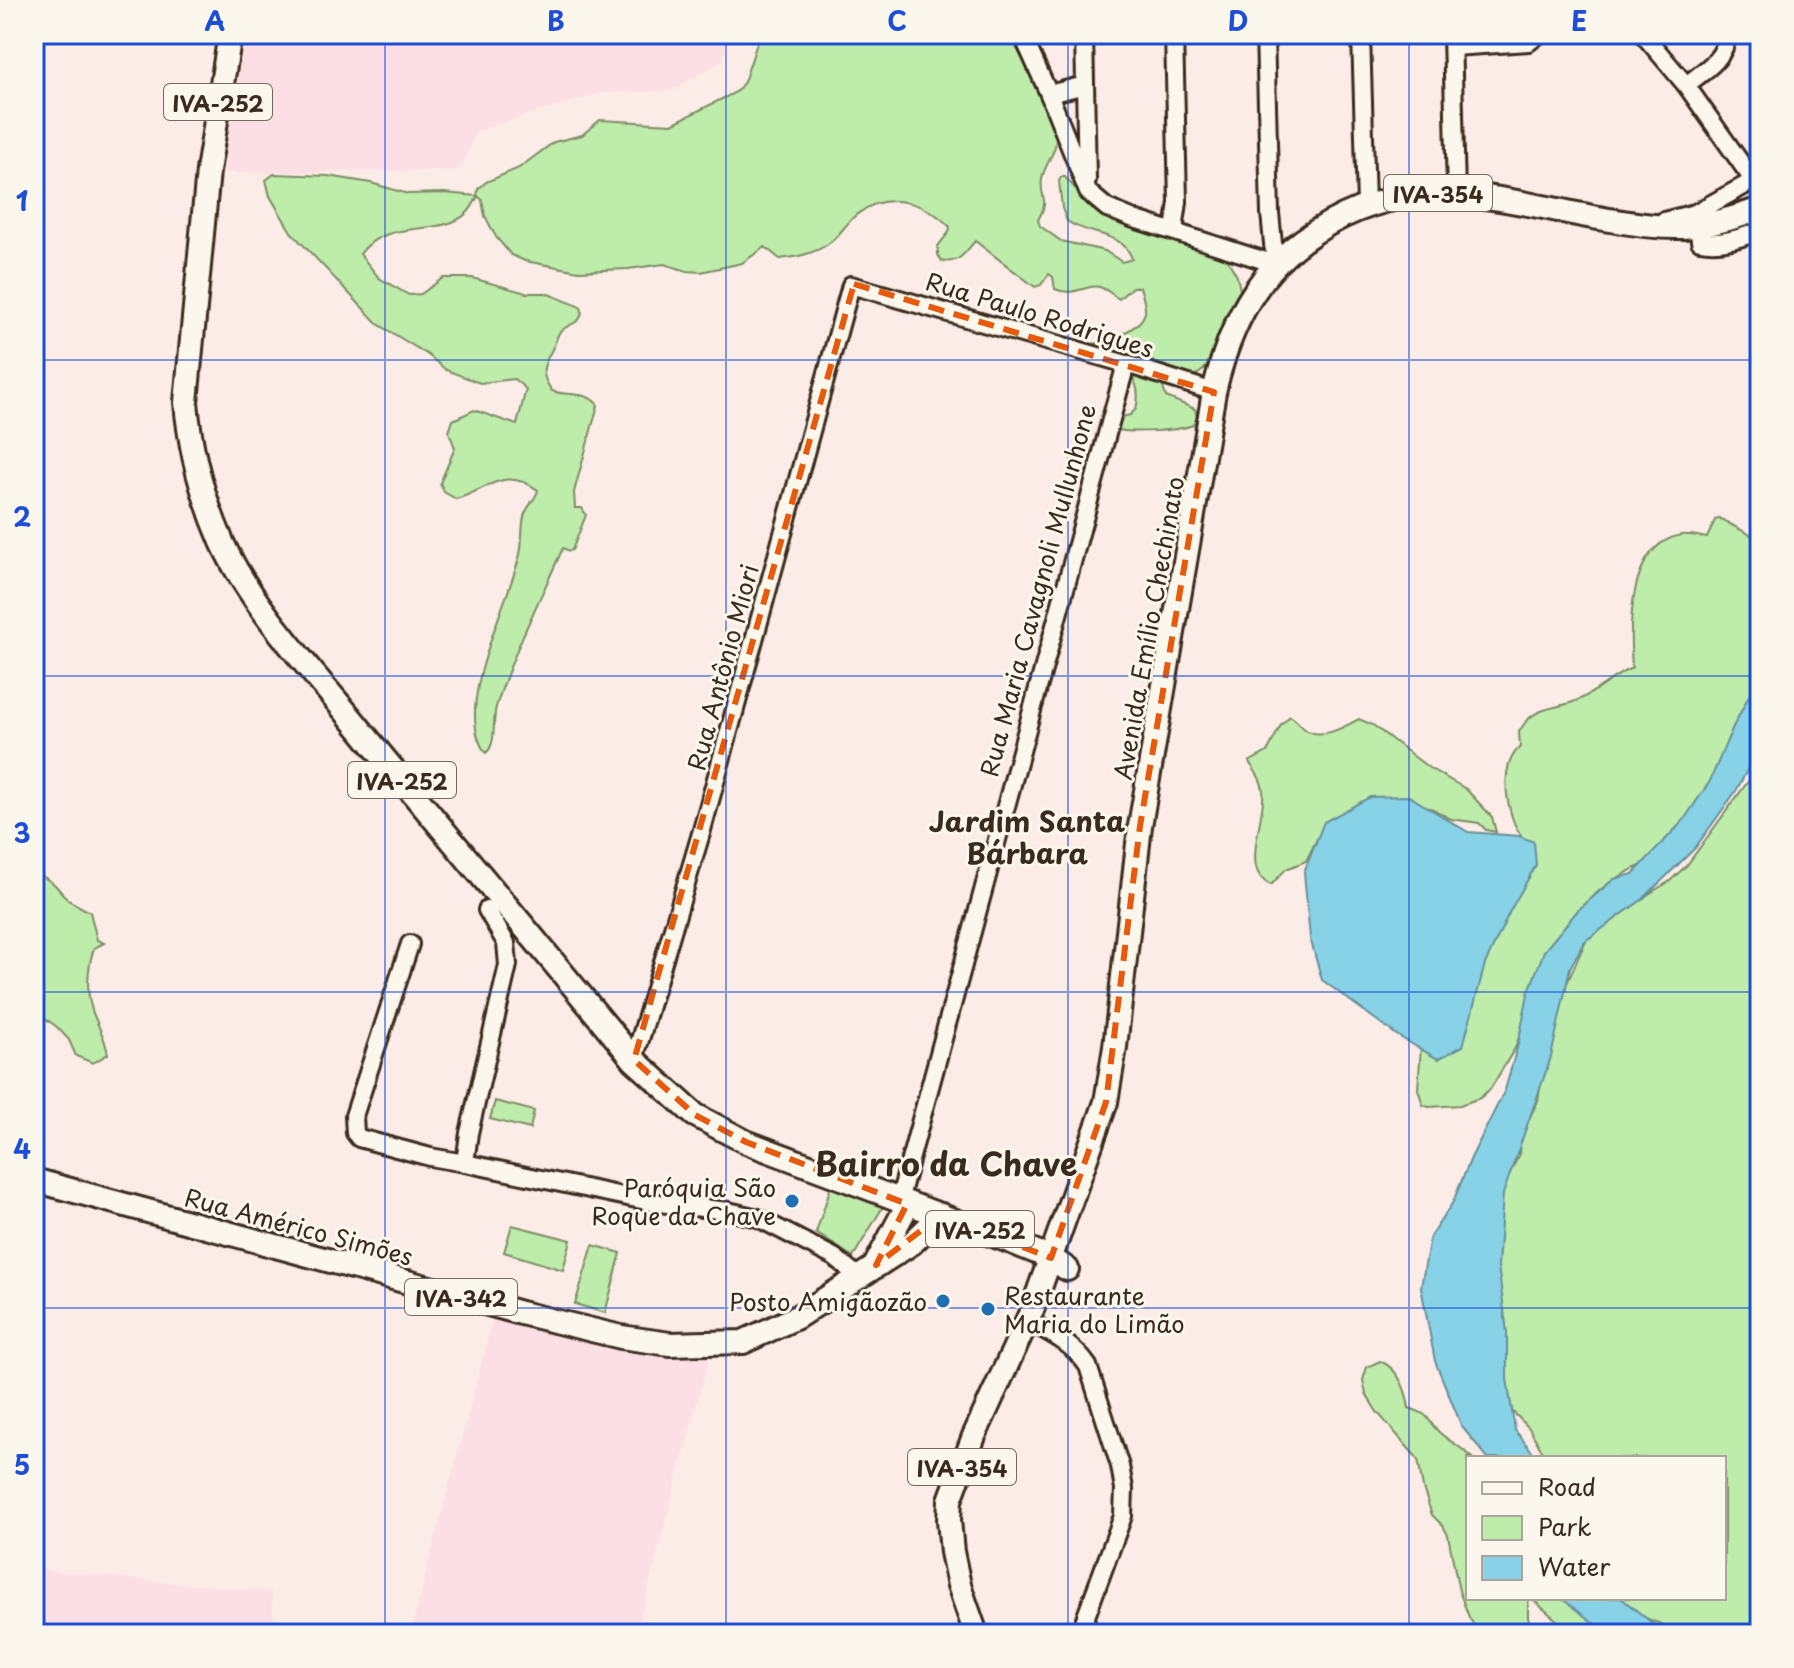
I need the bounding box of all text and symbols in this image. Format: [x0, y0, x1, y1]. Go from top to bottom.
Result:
text: A [205, 1, 225, 40]
text: B [547, 1, 565, 40]
text: C [887, 1, 907, 40]
text: D [1228, 1, 1248, 40]
text: E [1571, 1, 1587, 40]
road number: IVA-252 [164, 84, 272, 120]
road number: IVA-354 [1384, 175, 1492, 211]
text: 1 [16, 181, 28, 220]
street label: Rua Paulo Rodrigues [922, 262, 1158, 366]
street label: Rua Maria Cavagnoli Mullunhone [970, 400, 1104, 780]
street label: Avenida Emílio Chechinato [1104, 474, 1192, 782]
text: 2 [13, 497, 31, 536]
street label: Rua Antônio Miori [677, 560, 767, 774]
road number: IVA-252 [348, 762, 456, 798]
district label: Jardim Santa Bárbara [929, 799, 1125, 874]
text: 3 [13, 813, 31, 852]
text: 4 [13, 1129, 31, 1168]
district label: Bairro da Chave [815, 1139, 1077, 1187]
place label: Paróquia São Roque da Chave [591, 1169, 776, 1233]
street label: Rua Américo Simões [181, 1178, 417, 1274]
marker: Paróquia São Roque da Chave [783, 1192, 801, 1210]
road number: IVA-252 [926, 1211, 1034, 1247]
place label: Restaurante Maria do Limão [1004, 1277, 1185, 1341]
road number: IVA-342 [405, 1279, 517, 1315]
place label: Posto Amigãozão [729, 1283, 927, 1319]
marker: Posto Amigãozão [934, 1292, 952, 1310]
marker: Restaurante Maria do Limão [979, 1300, 997, 1318]
text: 5 [14, 1445, 30, 1484]
road number: IVA-354 [908, 1449, 1016, 1485]
legend [1466, 1456, 1726, 1600]
text: Road [1538, 1468, 1596, 1504]
text: Park [1538, 1508, 1592, 1544]
text: Water [1538, 1548, 1611, 1584]

